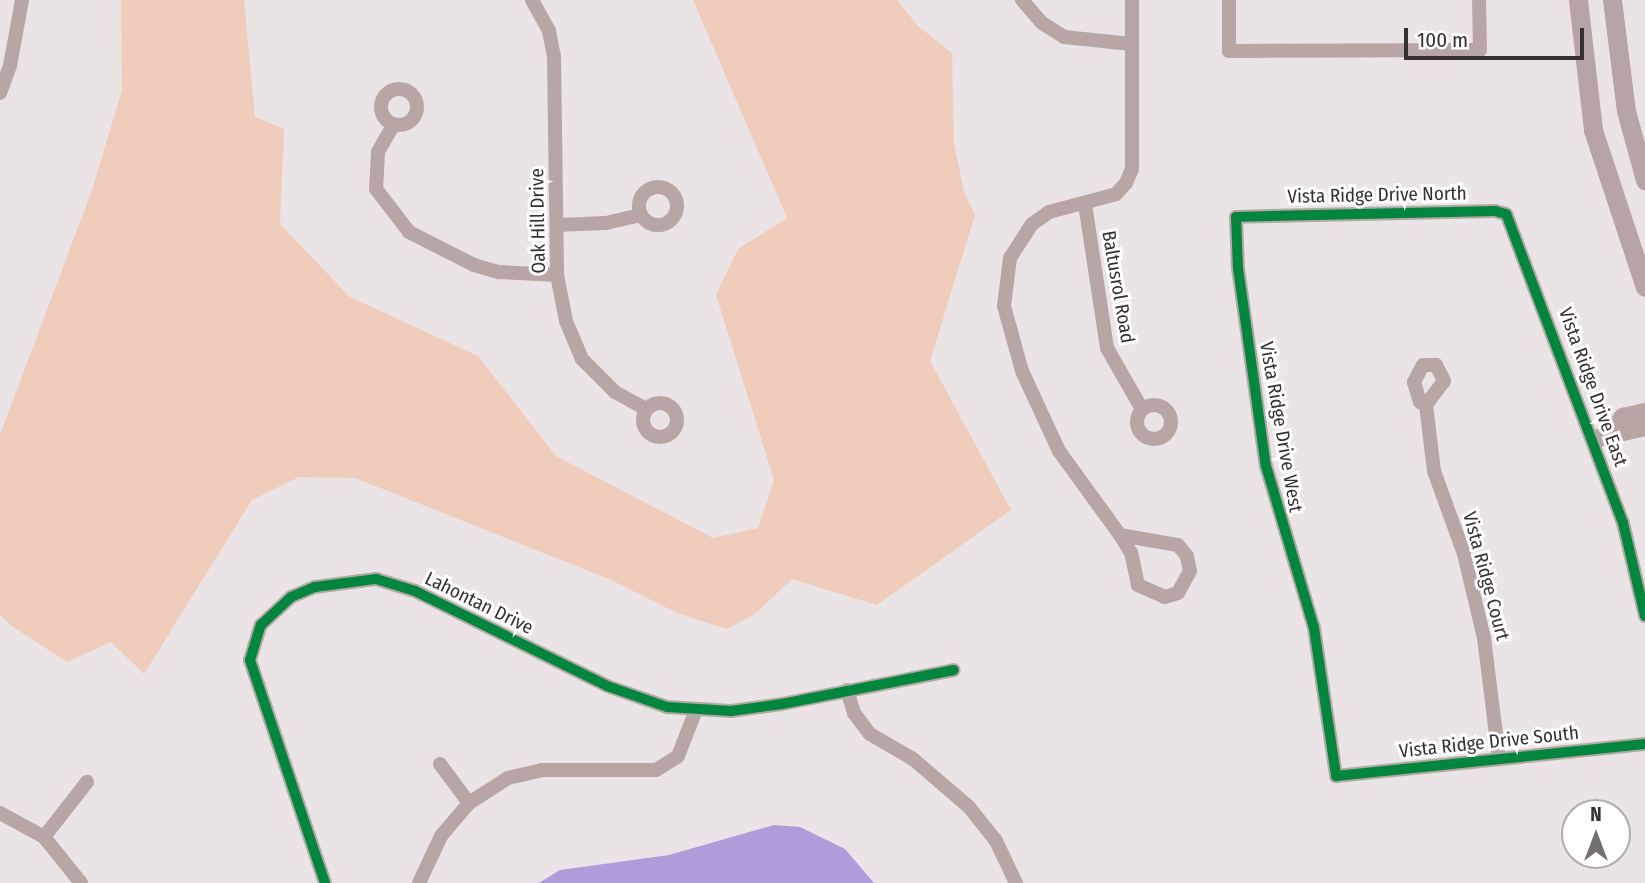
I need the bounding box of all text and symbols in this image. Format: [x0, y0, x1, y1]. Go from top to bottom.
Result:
scale bar [1407, 14, 1587, 58]
text: 100 m [1417, 27, 1468, 53]
street label: Oak Hill Drive [526, 168, 550, 274]
street label: Vista Ridge Drive North [1287, 182, 1467, 208]
street label: Baltusrol Road [1097, 229, 1139, 345]
street label: Vista Ridge Drive East [1554, 305, 1632, 469]
street label: Vista Ridge Drive West [1255, 340, 1307, 514]
street label: Vista Ridge Court [1458, 509, 1514, 643]
street label: Lahontan Drive [421, 567, 537, 639]
street label: Vista Ridge Drive South [1398, 721, 1580, 763]
north arrow [1561, 799, 1631, 869]
text: N [1590, 803, 1602, 826]

